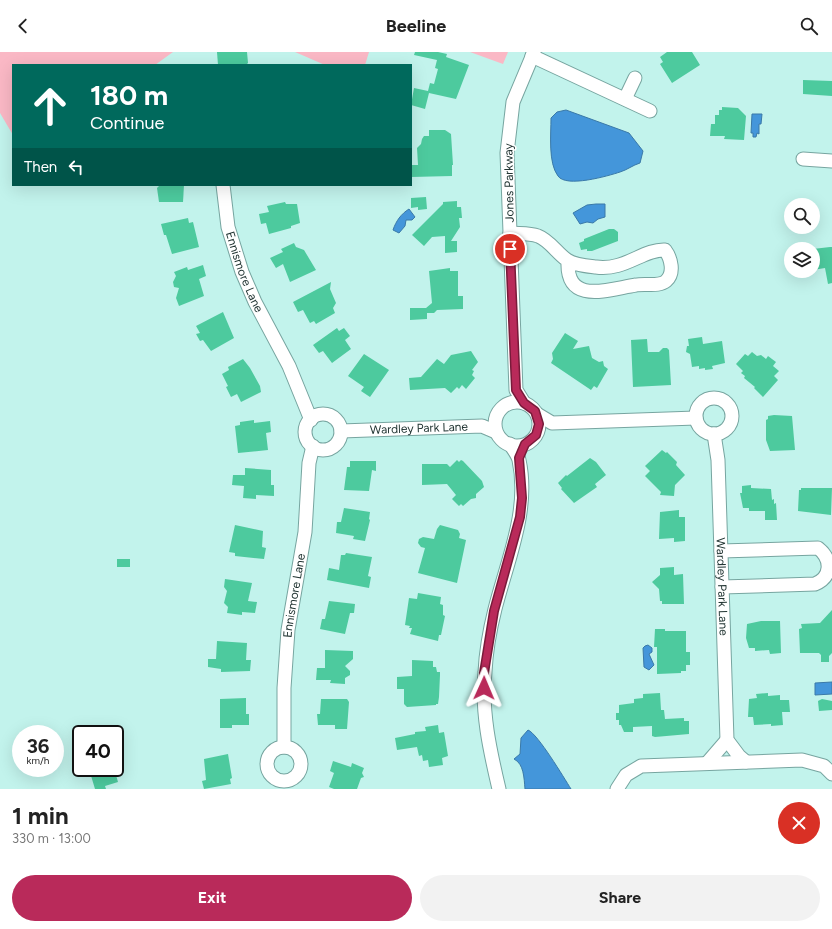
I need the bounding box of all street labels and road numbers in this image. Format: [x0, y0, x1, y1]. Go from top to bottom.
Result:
street label: Jones Parkway [501, 143, 517, 223]
street label: Ennismore Lane [223, 230, 266, 315]
street label: Wardley Park Lane [370, 419, 469, 437]
street label: Wardley Park Lane [713, 537, 731, 636]
street label: Ennismore Lane [280, 552, 308, 638]

